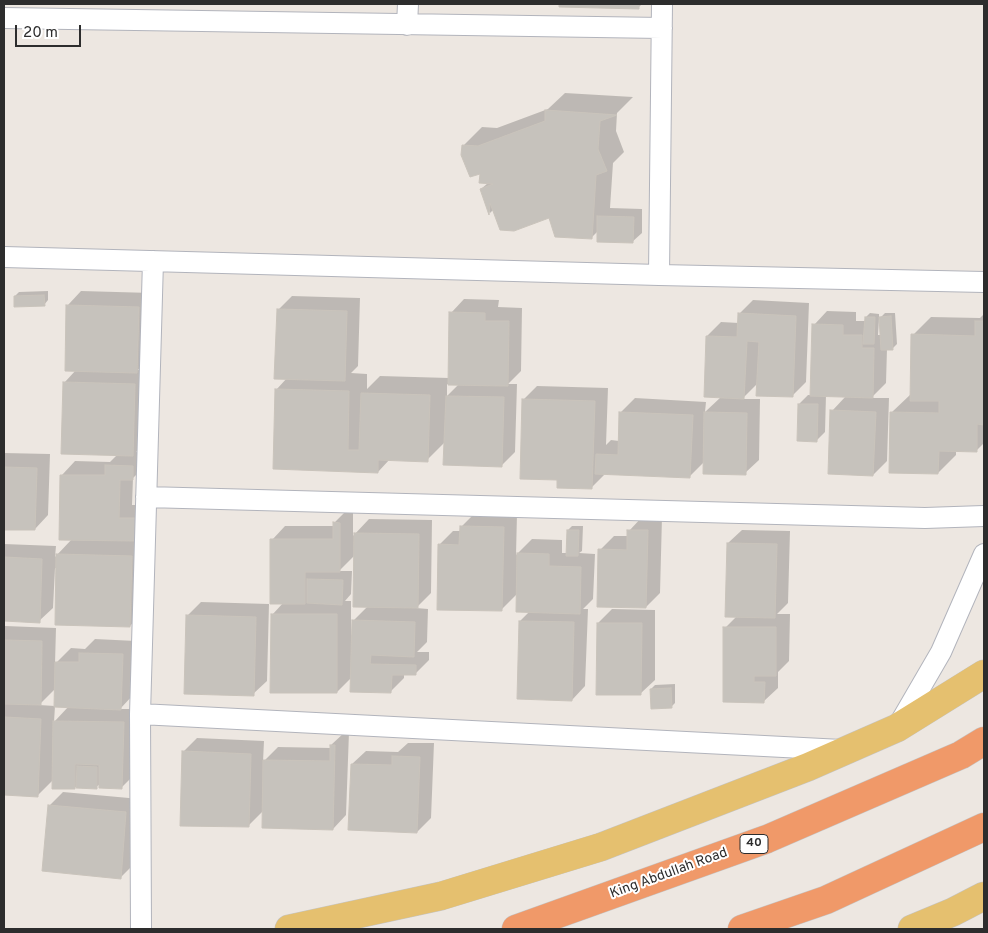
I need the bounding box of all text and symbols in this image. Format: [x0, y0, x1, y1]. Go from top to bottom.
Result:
scale bar [18, 15, 84, 47]
text: 20 m [23, 24, 58, 43]
road number: 40 [740, 834, 768, 854]
street label: King Abdullah Road [608, 845, 730, 903]

